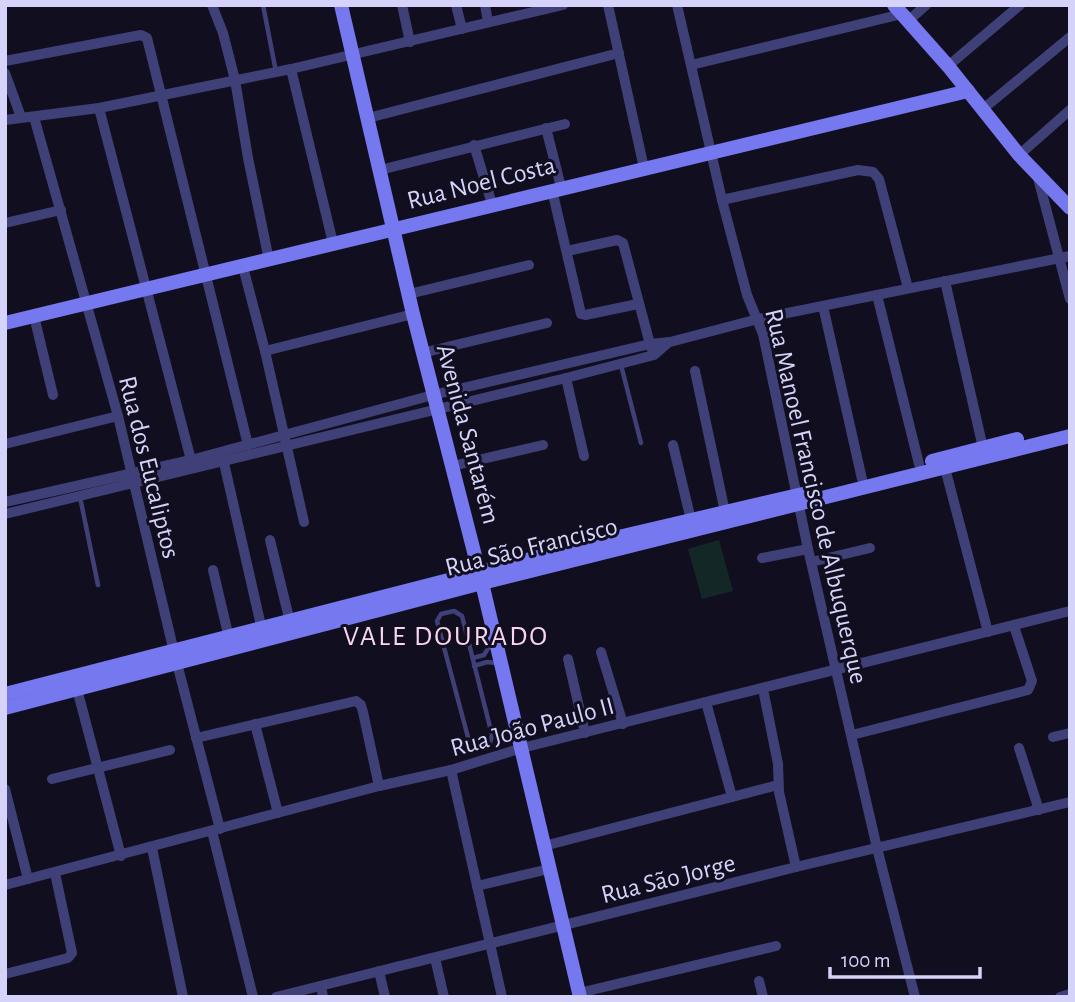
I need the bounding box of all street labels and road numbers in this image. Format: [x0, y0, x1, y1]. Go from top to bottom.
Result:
street label: Rua Noel Costa [404, 152, 558, 214]
street label: Rua Manoel Francisco de Albuquerque [760, 306, 872, 686]
street label: Avenida Santarém [432, 342, 505, 527]
street label: Rua dos Eucaliptos [114, 373, 184, 561]
street label: Rua São Francisco [442, 513, 620, 581]
street label: Rua João Paulo II [448, 693, 617, 761]
street label: Rua São Jorge [598, 850, 738, 908]

